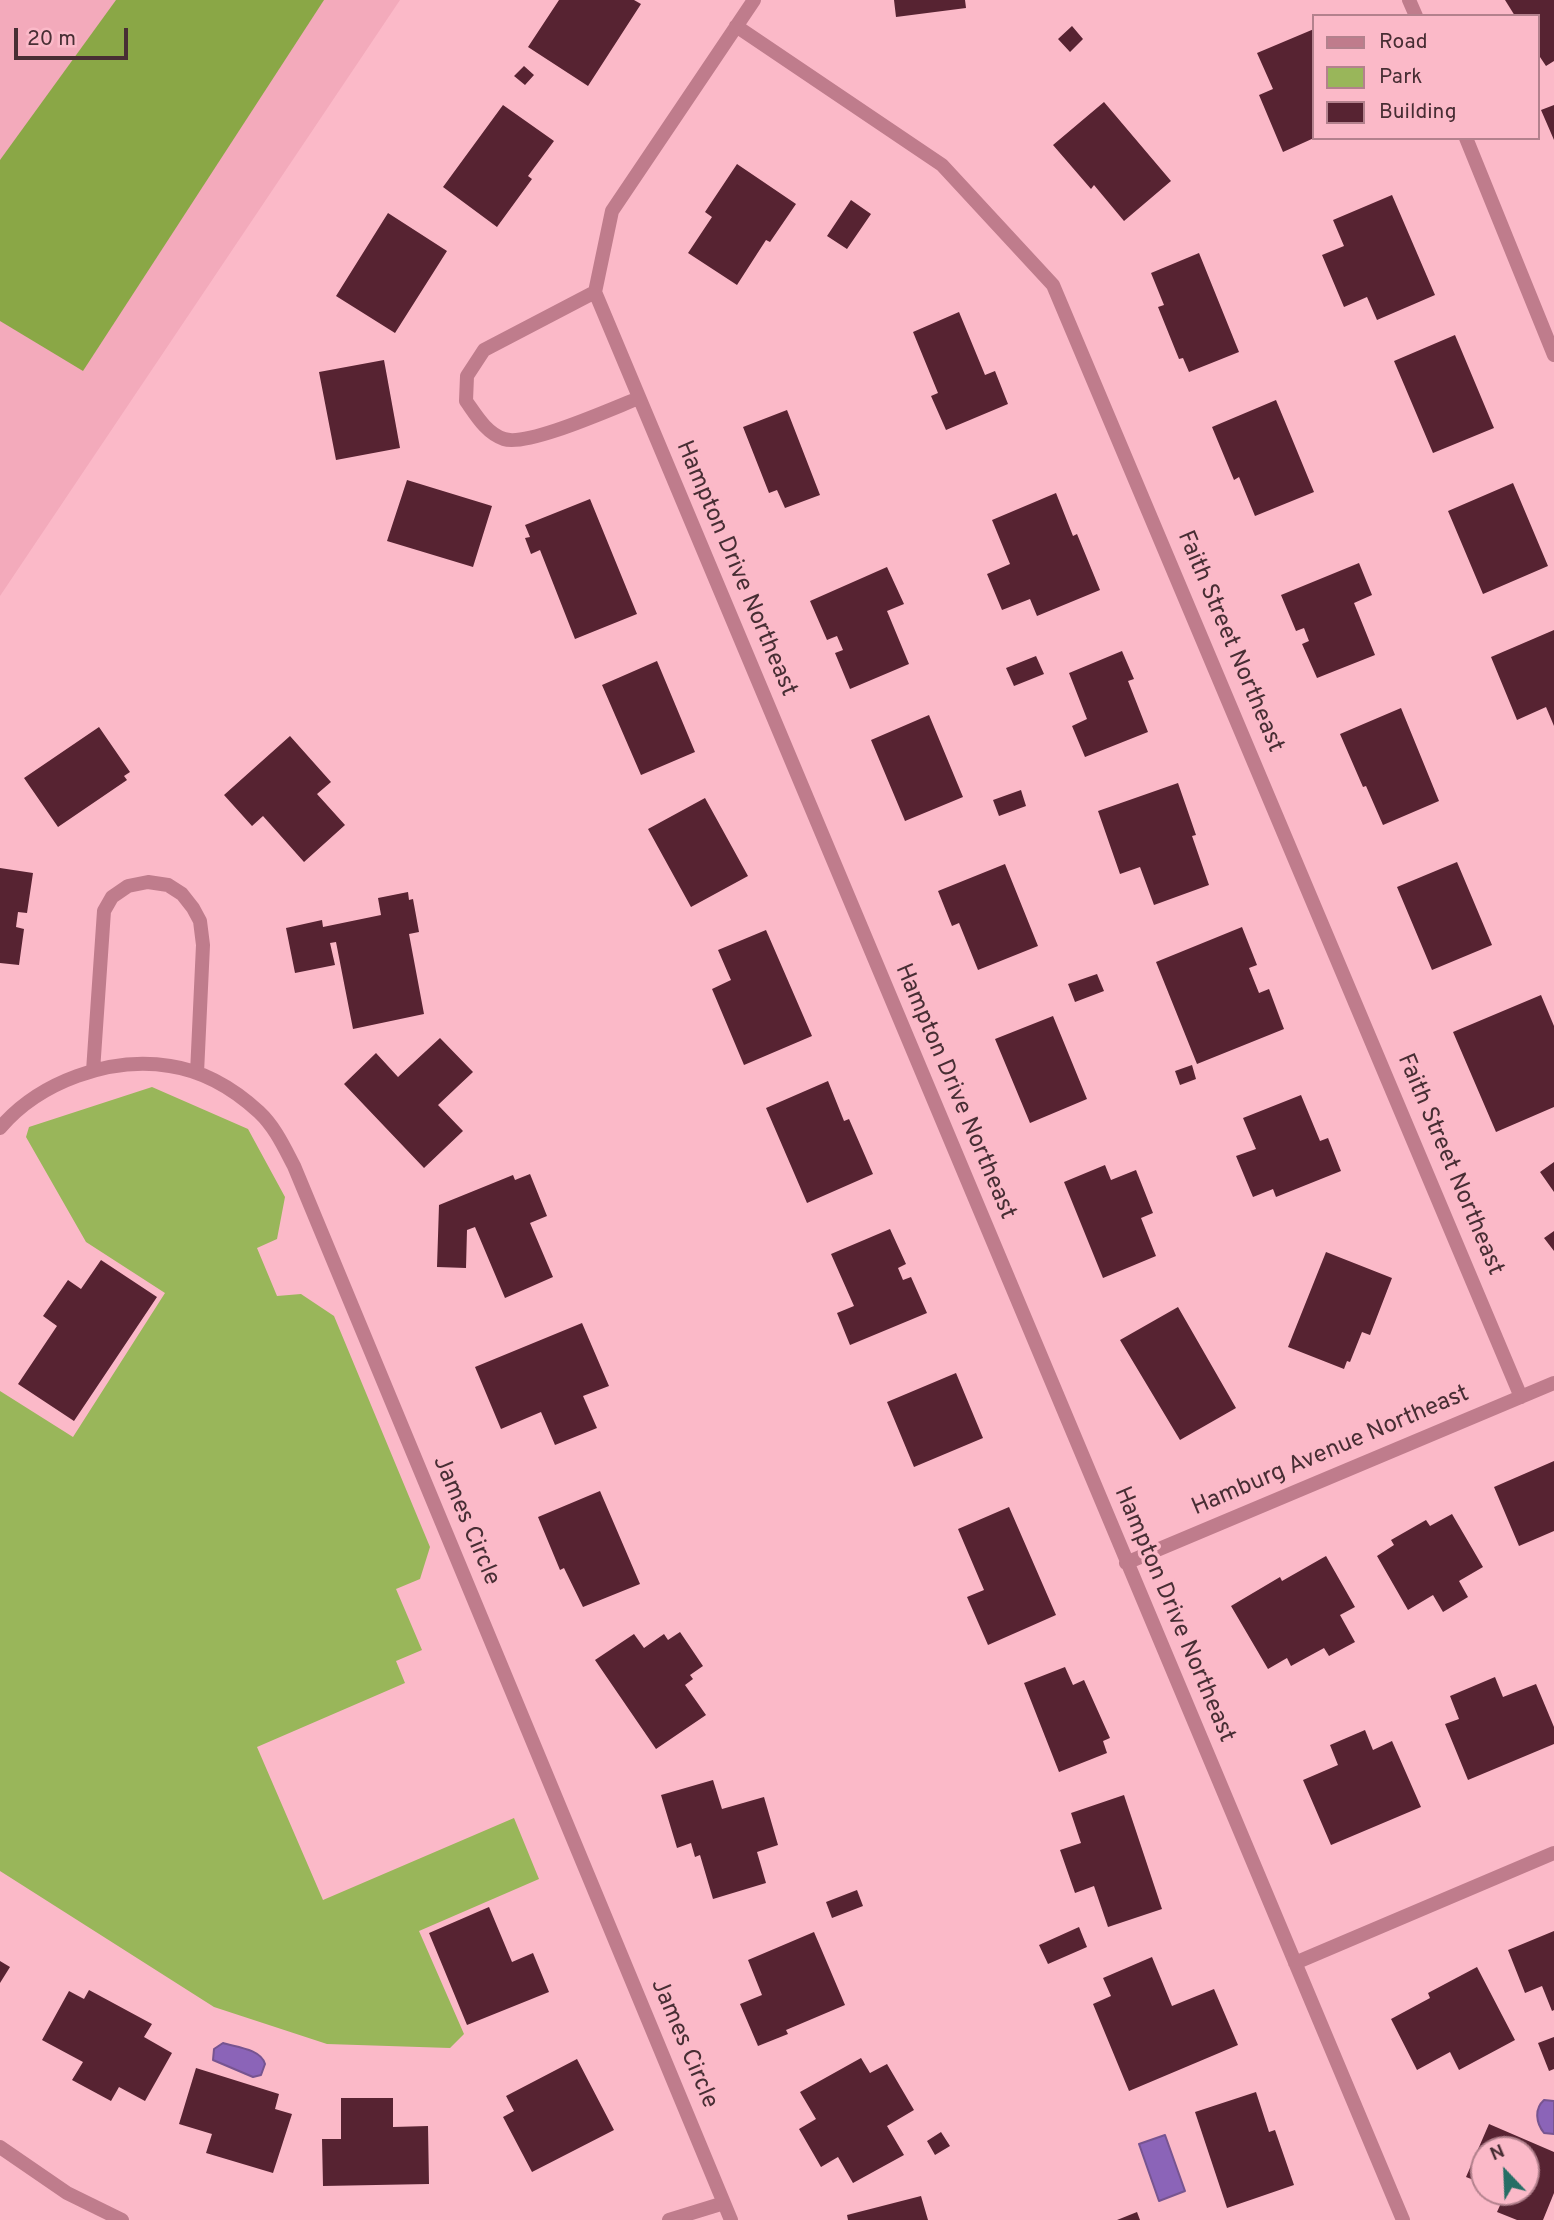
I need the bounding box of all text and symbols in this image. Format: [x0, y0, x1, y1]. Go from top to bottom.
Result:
scale bar [18, 14, 131, 58]
legend [1312, 14, 1540, 140]
text: 20 m [27, 26, 76, 53]
text: Road [1379, 29, 1428, 56]
text: Park [1379, 64, 1422, 91]
text: Building [1379, 99, 1457, 126]
street label: Hampton Drive Northeast [668, 437, 802, 701]
street label: Faith Street Northeast [1169, 527, 1289, 757]
street label: Hampton Drive Northeast [887, 960, 1021, 1224]
street label: Faith Street Northeast [1389, 1050, 1509, 1280]
street label: Hamburg Avenue Northeast [1188, 1380, 1474, 1524]
street label: James Circle [425, 1452, 505, 1590]
street label: Hampton Drive Northeast [1106, 1483, 1240, 1747]
street label: James Circle [643, 1975, 723, 2113]
north arrow [1470, 2136, 1540, 2206]
text: N [1487, 2140, 1509, 2167]

